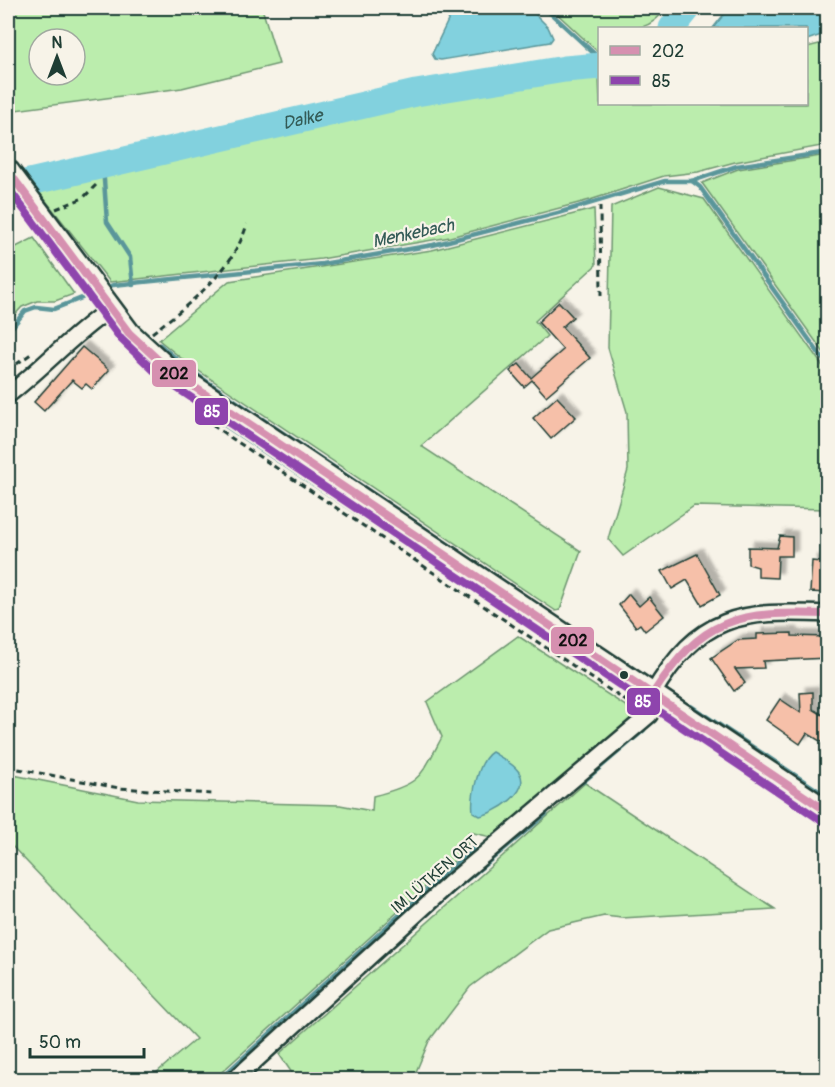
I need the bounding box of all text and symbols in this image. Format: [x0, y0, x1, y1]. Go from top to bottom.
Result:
north arrow [27, 27, 87, 87]
legend [598, 27, 808, 105]
text: N [52, 33, 63, 53]
text: 202 [652, 40, 684, 63]
text: 85 [652, 70, 671, 93]
water label: Dalke [280, 103, 327, 135]
water label: Menkebach [370, 213, 458, 253]
line badge: 202 [151, 359, 197, 388]
text: 202 [160, 364, 188, 384]
line badge: 85 [194, 397, 229, 426]
text: 85 [204, 402, 221, 422]
line badge: 202 [550, 626, 595, 655]
text: 202 [559, 631, 587, 651]
unlabelled marker [618, 669, 630, 681]
line badge: 85 [626, 687, 661, 716]
text: 85 [635, 692, 652, 712]
street label: IM LÜTKEN ORT [387, 831, 483, 918]
scale bar [30, 1021, 144, 1059]
text: 50 m [39, 1031, 81, 1054]

